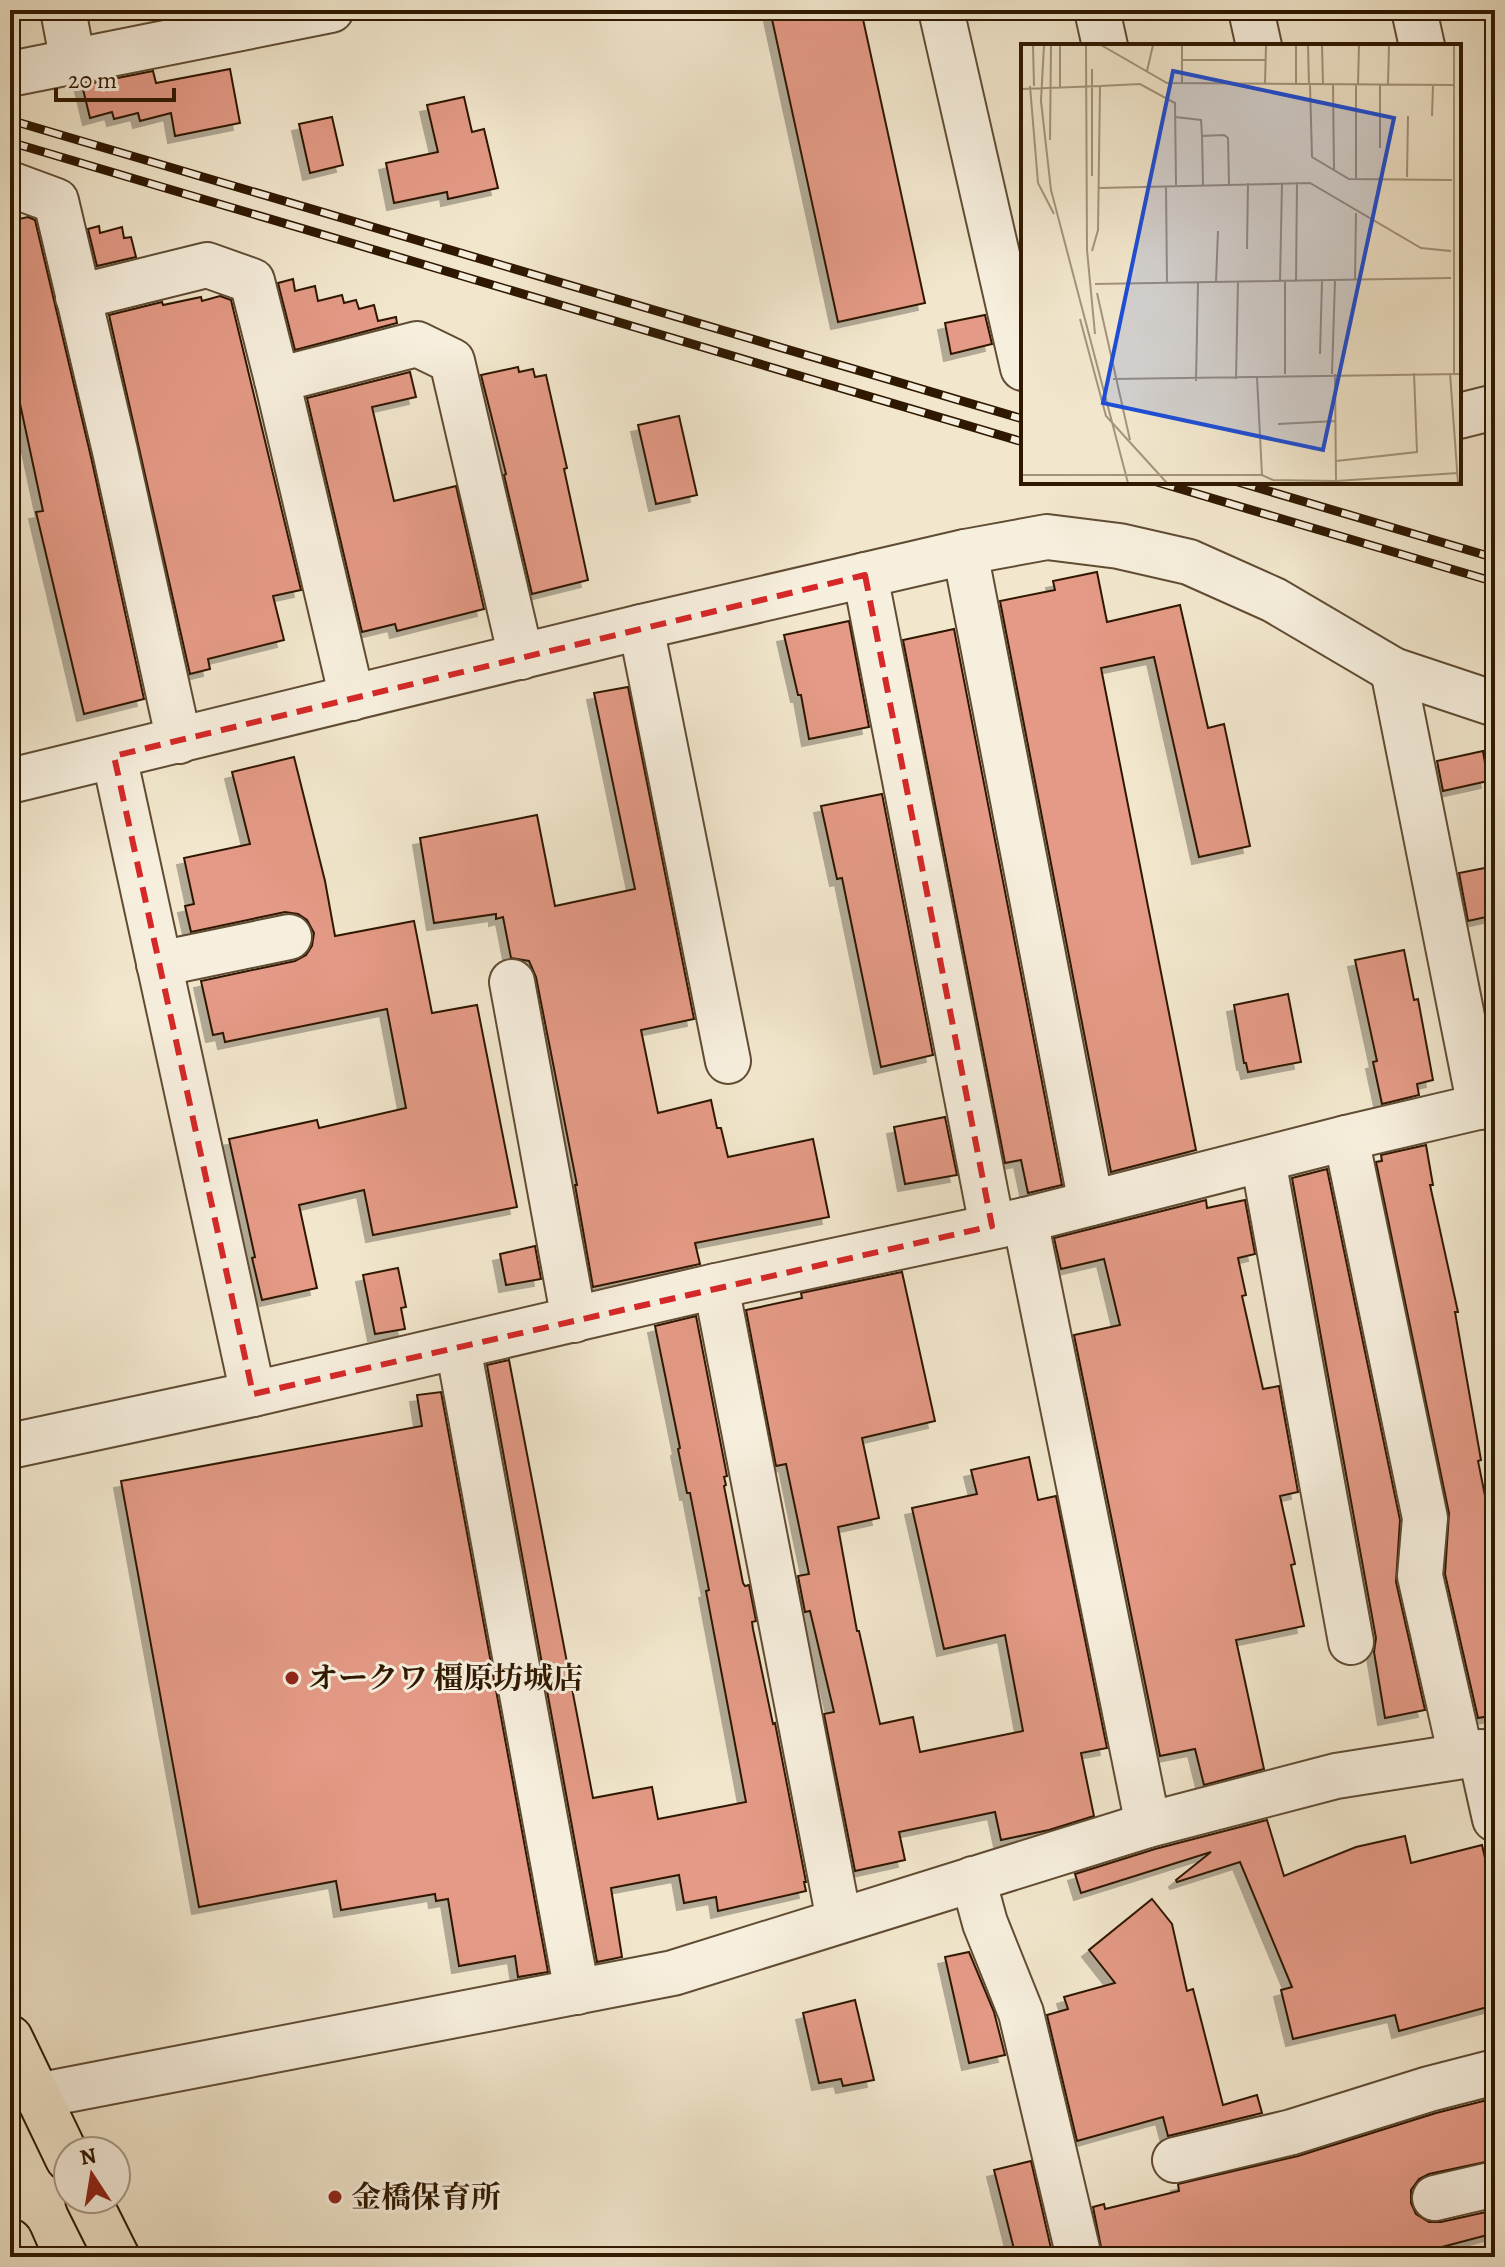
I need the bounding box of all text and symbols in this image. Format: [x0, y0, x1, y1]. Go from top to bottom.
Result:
inset map [1021, 44, 1461, 484]
scale bar [56, 52, 174, 102]
text: 20 m [68, 64, 117, 96]
place label: オークワ 橿原坊城店 [308, 1658, 583, 1698]
marker: オークワ 橿原坊城店 [283, 1669, 301, 1687]
north arrow [52, 2135, 132, 2215]
text: N [77, 2140, 99, 2173]
place label: 金橋保育所 [351, 2177, 501, 2217]
marker: 金橋保育所 [326, 2188, 344, 2206]

